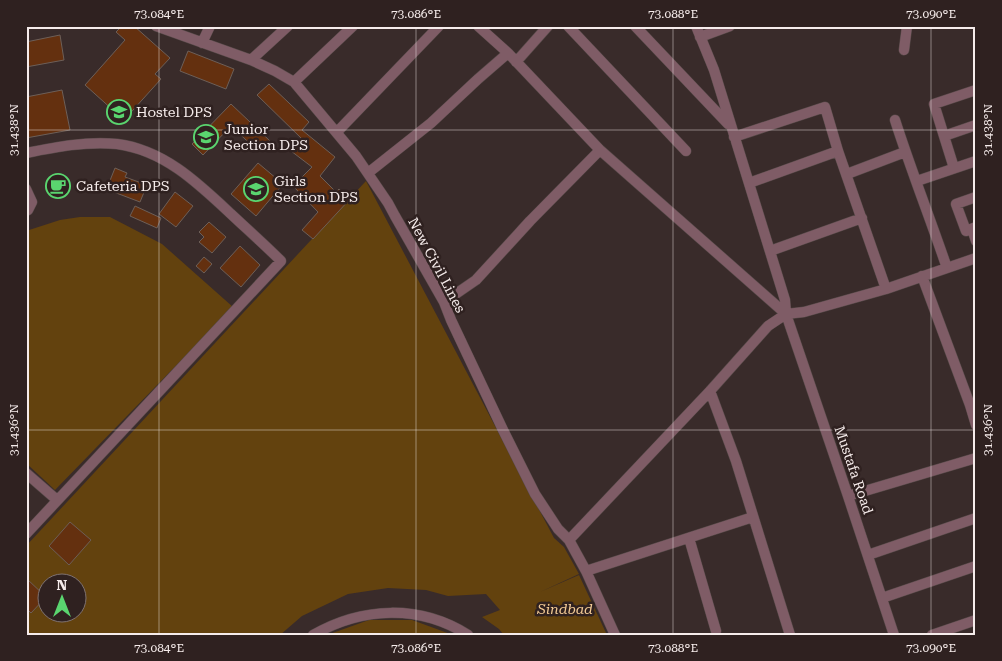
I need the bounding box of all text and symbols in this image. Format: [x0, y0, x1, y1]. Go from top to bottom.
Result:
text: 73.084°E [134, 7, 184, 21]
text: 73.086°E [391, 7, 441, 21]
text: 73.088°E [648, 7, 698, 21]
text: 73.090°E [906, 7, 956, 21]
school or university icon: Hostel DPS [106, 99, 132, 125]
text: 31.438°N [7, 104, 21, 156]
place label: Hostel DPS [136, 104, 212, 120]
text: 31.438°N [981, 104, 995, 156]
place label: Junior Section DPS [224, 121, 308, 153]
school or university icon: Junior Section DPS [193, 124, 219, 150]
cafe icon: Cafeteria DPS [45, 173, 71, 199]
place label: Girls Section DPS [274, 173, 358, 205]
school or university icon: Girls Section DPS [243, 176, 269, 202]
place label: Cafeteria DPS [76, 178, 170, 194]
street label: New Civil Lines [405, 215, 469, 316]
text: 31.436°N [7, 404, 21, 456]
text: 31.436°N [981, 404, 995, 456]
street label: Mustafa Road [831, 424, 877, 516]
north arrow [38, 574, 88, 624]
text: N [57, 577, 68, 593]
park label: Sindbad [536, 601, 593, 617]
text: 73.084°E [134, 641, 184, 655]
text: 73.086°E [391, 641, 441, 655]
text: 73.088°E [648, 641, 698, 655]
text: 73.090°E [906, 641, 956, 655]

